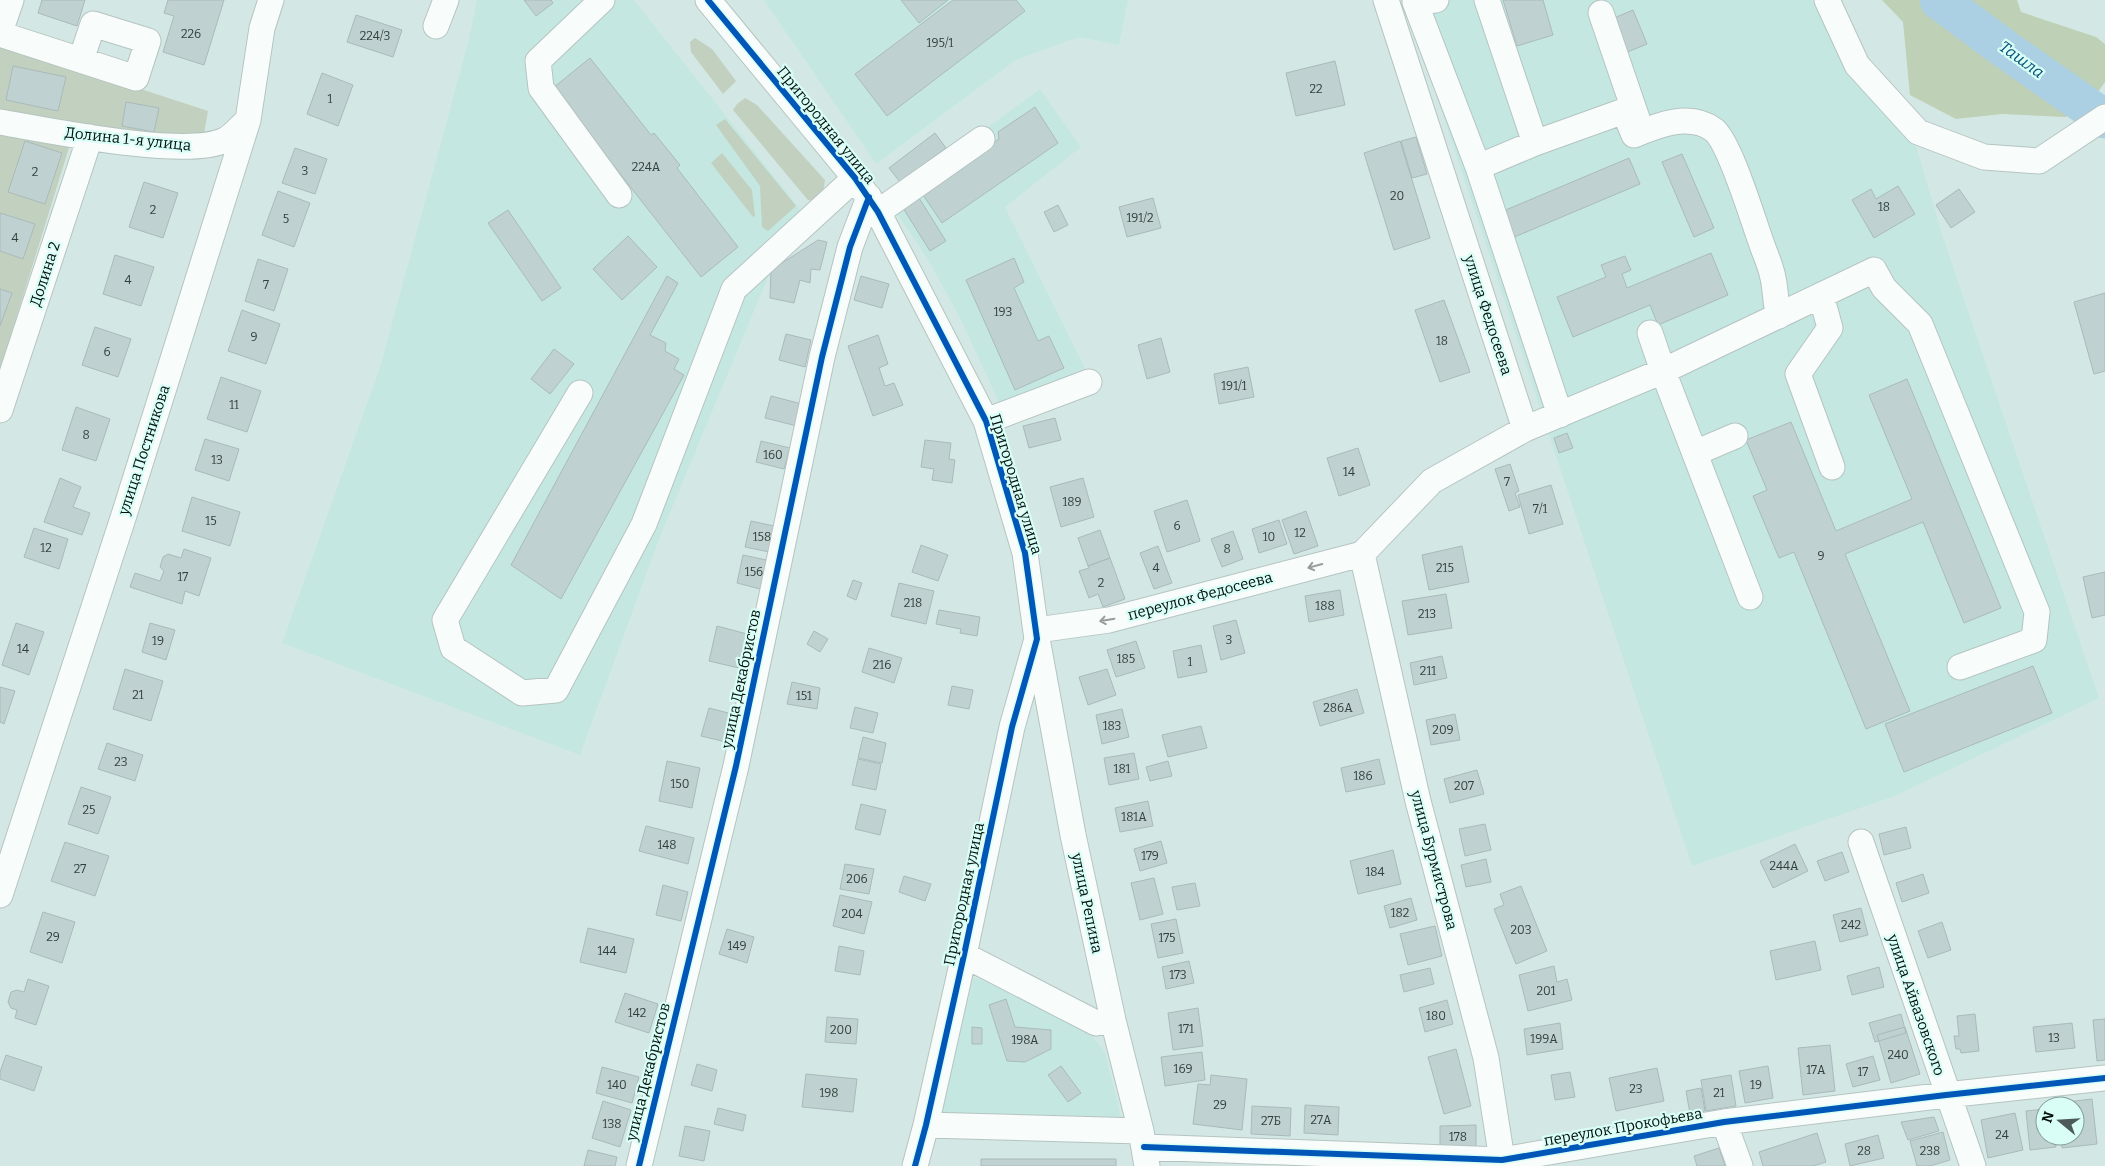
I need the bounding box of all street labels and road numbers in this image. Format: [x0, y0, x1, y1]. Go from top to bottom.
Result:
street label: Пригородная улица [773, 63, 879, 187]
street label: Долина 1-я улица [64, 123, 192, 155]
street label: Долина 2 [26, 240, 64, 308]
street label: улица Федосеева [1460, 252, 1516, 377]
street label: улица Постникова [114, 383, 174, 518]
street label: Пригородная улица [986, 412, 1046, 556]
street label: переулок Федосеева [1126, 568, 1274, 624]
street label: улица Декабристов [717, 608, 765, 751]
street label: улица Бурмистрова [1406, 787, 1461, 932]
street label: Пригородная улица [940, 821, 988, 967]
street label: улица Репина [1067, 850, 1106, 955]
street label: улица Айвазовского [1883, 931, 1949, 1078]
street label: улица Декабристов [622, 1001, 674, 1144]
street label: переулок Прокофьева [1542, 1104, 1704, 1150]

